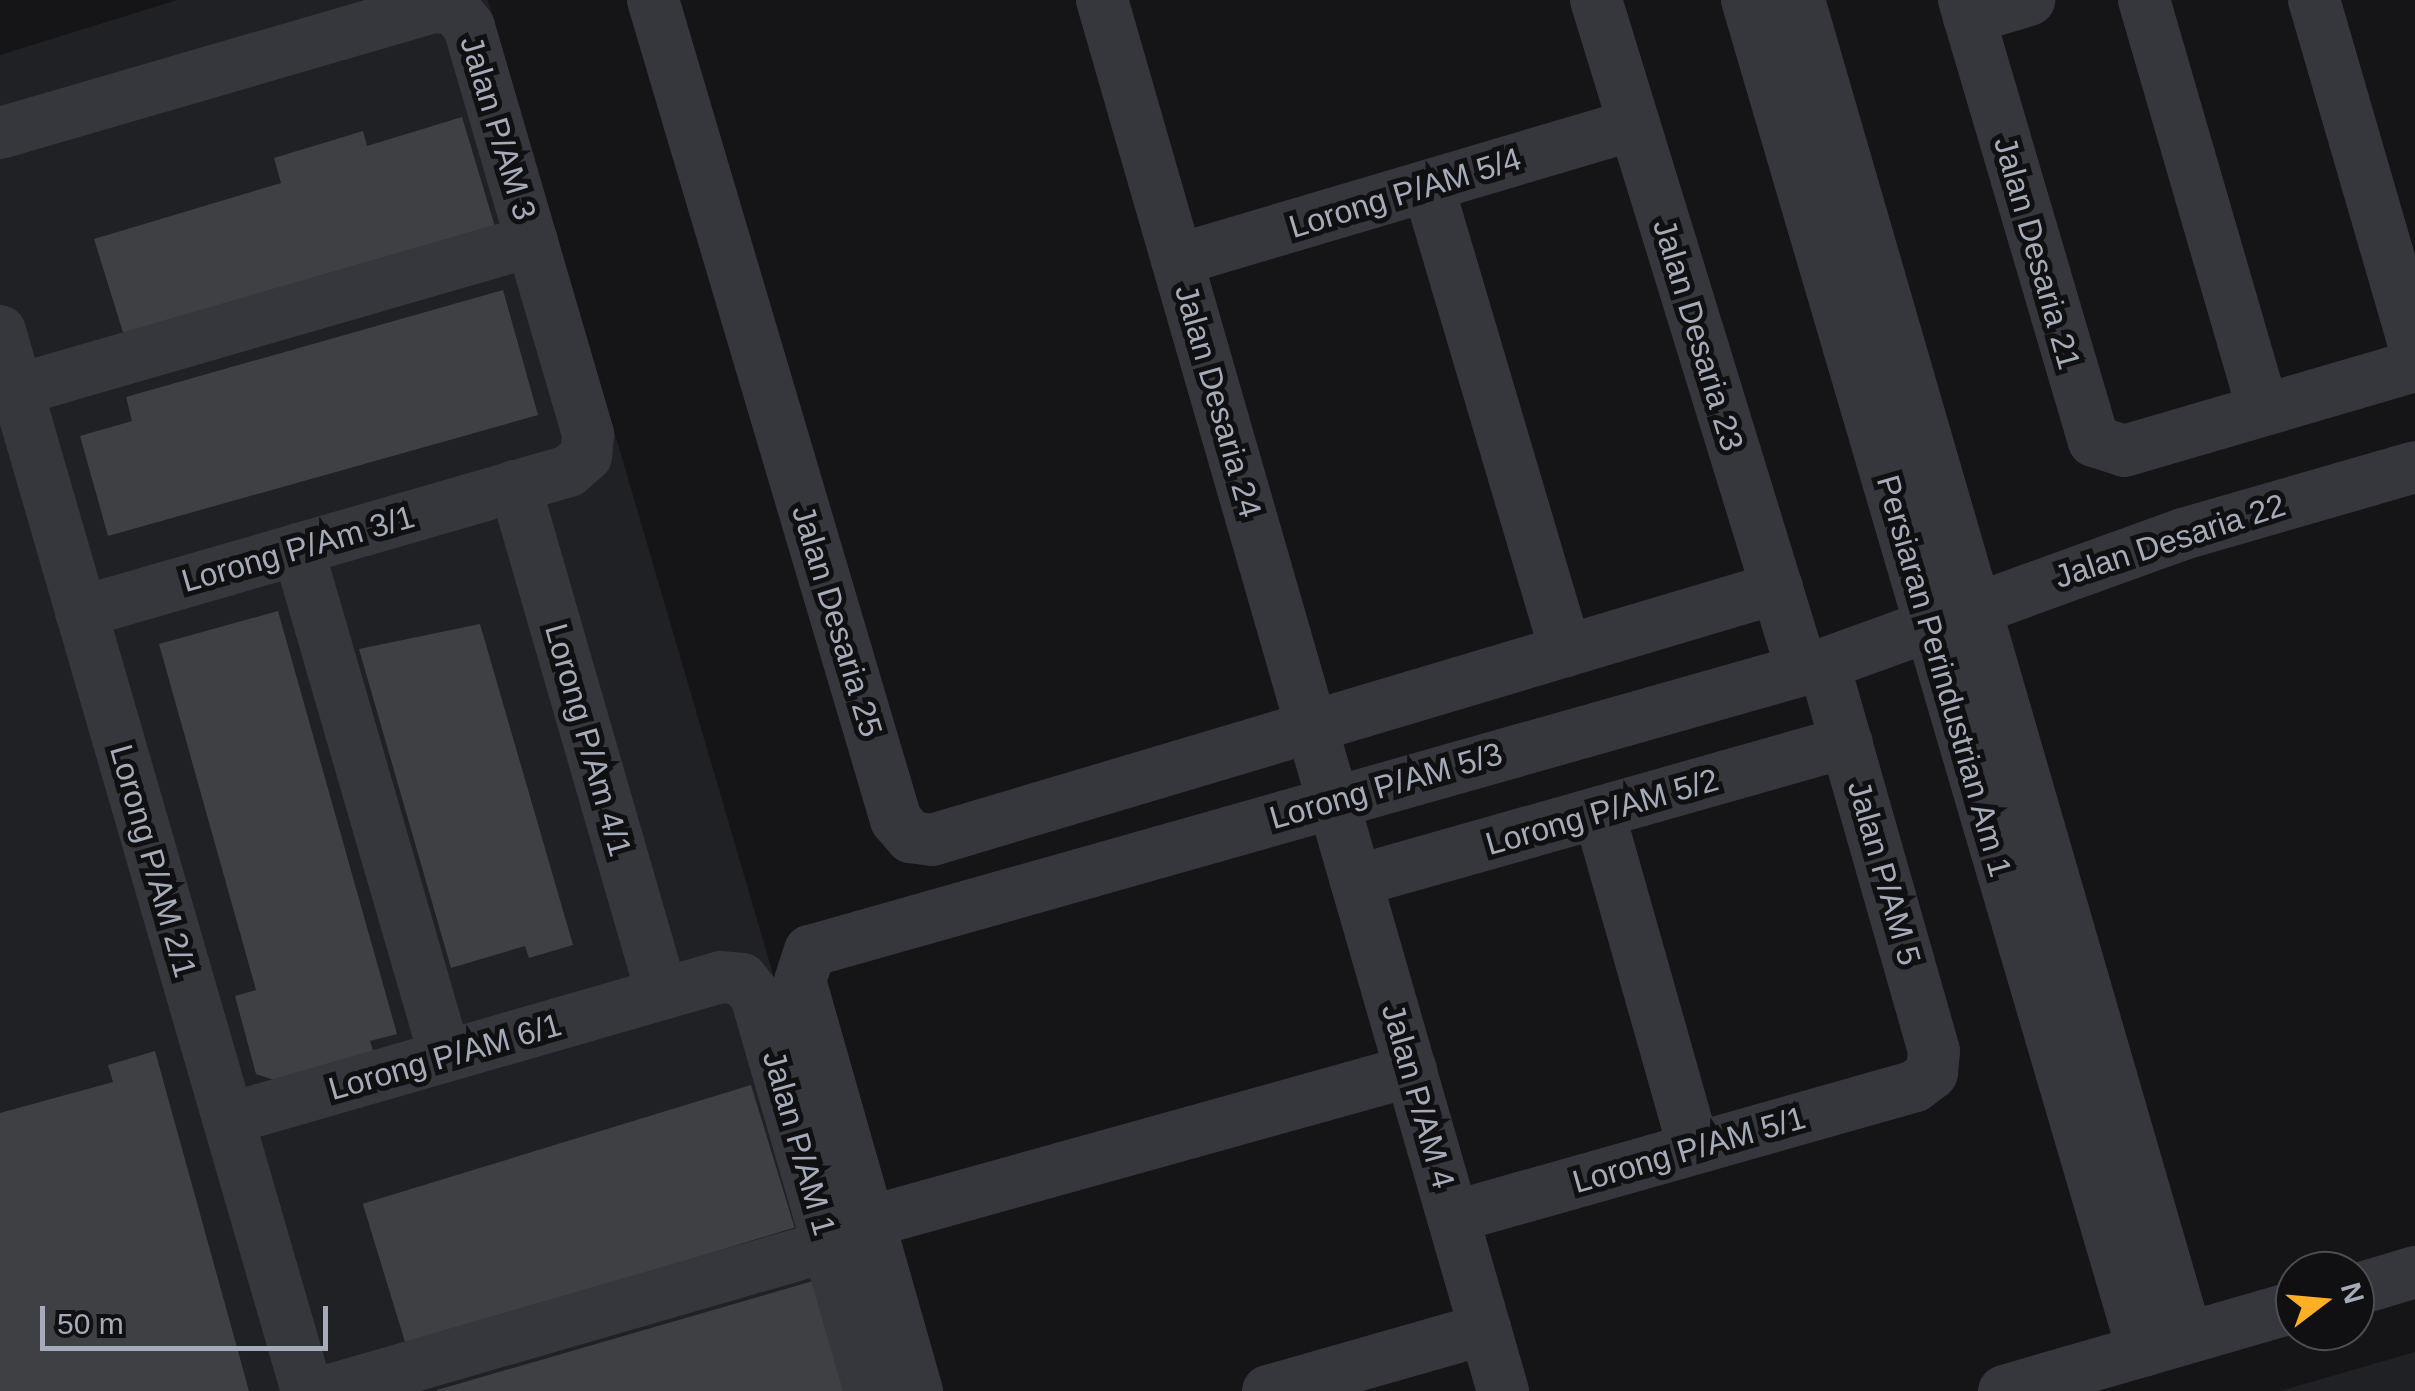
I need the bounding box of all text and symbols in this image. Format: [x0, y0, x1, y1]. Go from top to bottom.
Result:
street label: Jalan P/AM 3 [452, 31, 544, 225]
street label: Jalan Desaria 21 [1985, 132, 2089, 374]
street label: Lorong P/AM 5/4 [1285, 140, 1525, 246]
street label: Jalan Desaria 23 [1645, 215, 1751, 455]
street label: Jalan Desaria 24 [1166, 280, 1270, 522]
street label: Persiaran Perindustrian Am 1 [1868, 470, 2020, 882]
street label: Jalan Desaria 22 [2050, 486, 2290, 596]
street label: Lorong P/Am 3/1 [177, 497, 419, 601]
street label: Jalan Desaria 25 [784, 501, 890, 741]
street label: Lorong P/Am 4/1 [536, 619, 640, 861]
street label: Lorong P/AM 5/3 [1265, 734, 1507, 838]
street label: Lorong P/AM 2/1 [101, 740, 205, 982]
street label: Lorong P/AM 5/2 [1481, 760, 1723, 864]
street label: Jalan P/AM 5 [1839, 776, 1929, 970]
street label: Jalan P/AM 4 [1373, 999, 1463, 1193]
street label: Lorong P/AM 6/1 [324, 1005, 566, 1109]
street label: Jalan P/AM 1 [754, 1046, 844, 1240]
street label: Lorong P/AM 5/1 [1568, 1098, 1810, 1202]
north arrow [2275, 1251, 2375, 1351]
text: N [2335, 1279, 2370, 1307]
scale bar [45, 1286, 332, 1348]
text: 50 m [57, 1307, 124, 1340]

